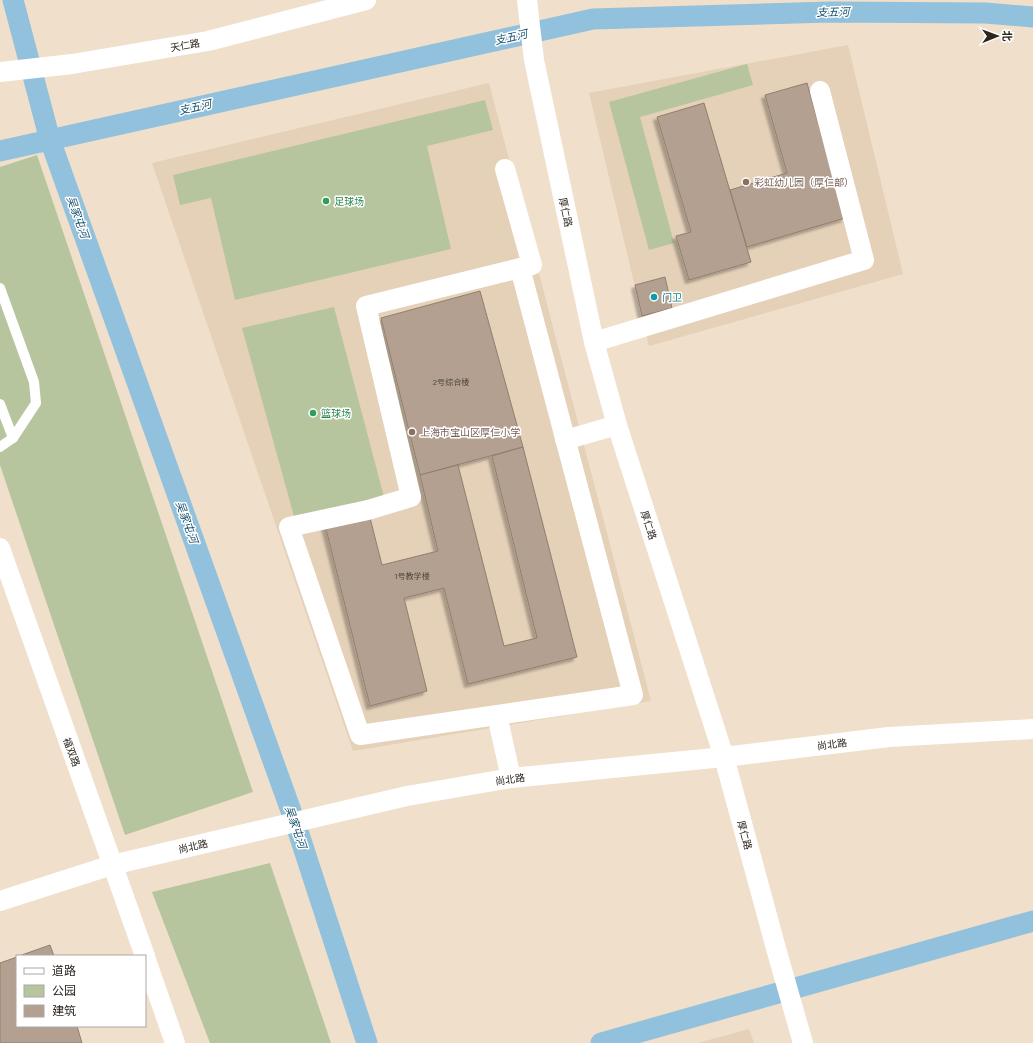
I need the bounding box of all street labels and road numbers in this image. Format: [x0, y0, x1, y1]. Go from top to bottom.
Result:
street label: 天仁路 [169, 36, 201, 54]
street label: 厚仁路 [556, 196, 575, 228]
street label: 厚仁路 [638, 509, 659, 541]
street label: 福双路 [60, 736, 83, 768]
street label: 尚北路 [816, 736, 848, 753]
street label: 尚北路 [494, 771, 526, 788]
street label: 厚仁路 [734, 819, 755, 851]
street label: 尚北路 [177, 837, 209, 856]

